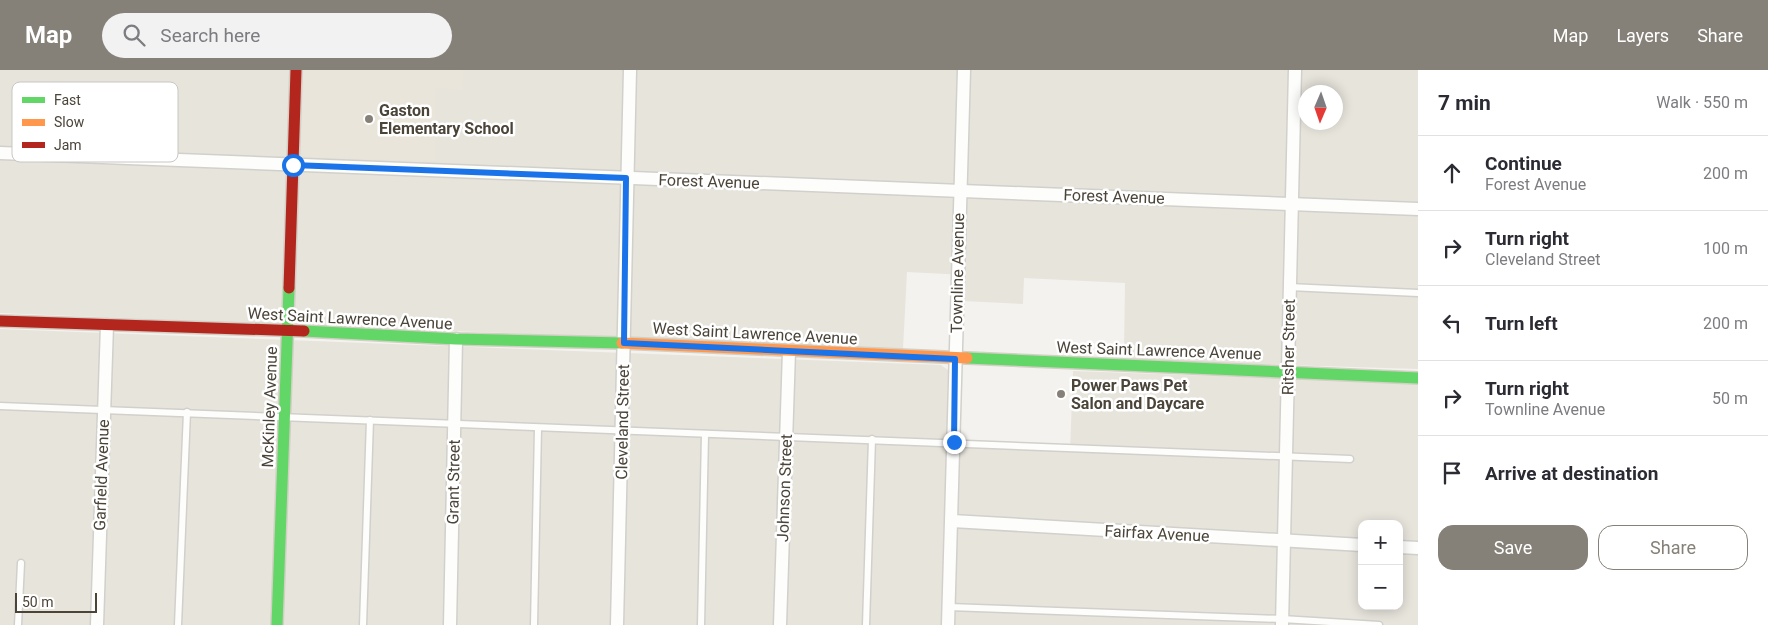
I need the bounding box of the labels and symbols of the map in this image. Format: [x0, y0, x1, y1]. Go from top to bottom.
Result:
legend [12, 82, 178, 162]
north arrow [1298, 85, 1343, 130]
text: Fast [54, 92, 81, 108]
place label: Gaston Elementary School [379, 101, 514, 138]
marker: Gaston Elementary School [363, 113, 375, 125]
text: Slow [54, 114, 85, 130]
text: Jam [54, 137, 82, 153]
route start [282, 154, 305, 177]
street label: Forest Avenue [658, 170, 760, 193]
street label: Forest Avenue [1063, 185, 1165, 208]
street label: Townline Avenue [947, 213, 968, 333]
street label: Ritsher Street [1278, 299, 1299, 395]
street label: West Saint Lawrence Avenue [247, 304, 453, 333]
street label: West Saint Lawrence Avenue [652, 319, 858, 348]
street label: West Saint Lawrence Avenue [1056, 337, 1262, 364]
street label: McKinley Avenue [258, 346, 281, 468]
street label: Cleveland Street [612, 364, 633, 480]
place label: Power Paws Pet Salon and Daycare [1071, 376, 1205, 413]
marker: Power Paws Pet Salon and Daycare [1055, 388, 1067, 400]
street label: Garfield Avenue [90, 419, 113, 531]
route end [943, 431, 966, 454]
street label: Johnson Street [773, 434, 796, 542]
street label: Grant Street [443, 439, 464, 525]
street label: Fairfax Avenue [1104, 521, 1210, 546]
scale bar [15, 590, 98, 613]

